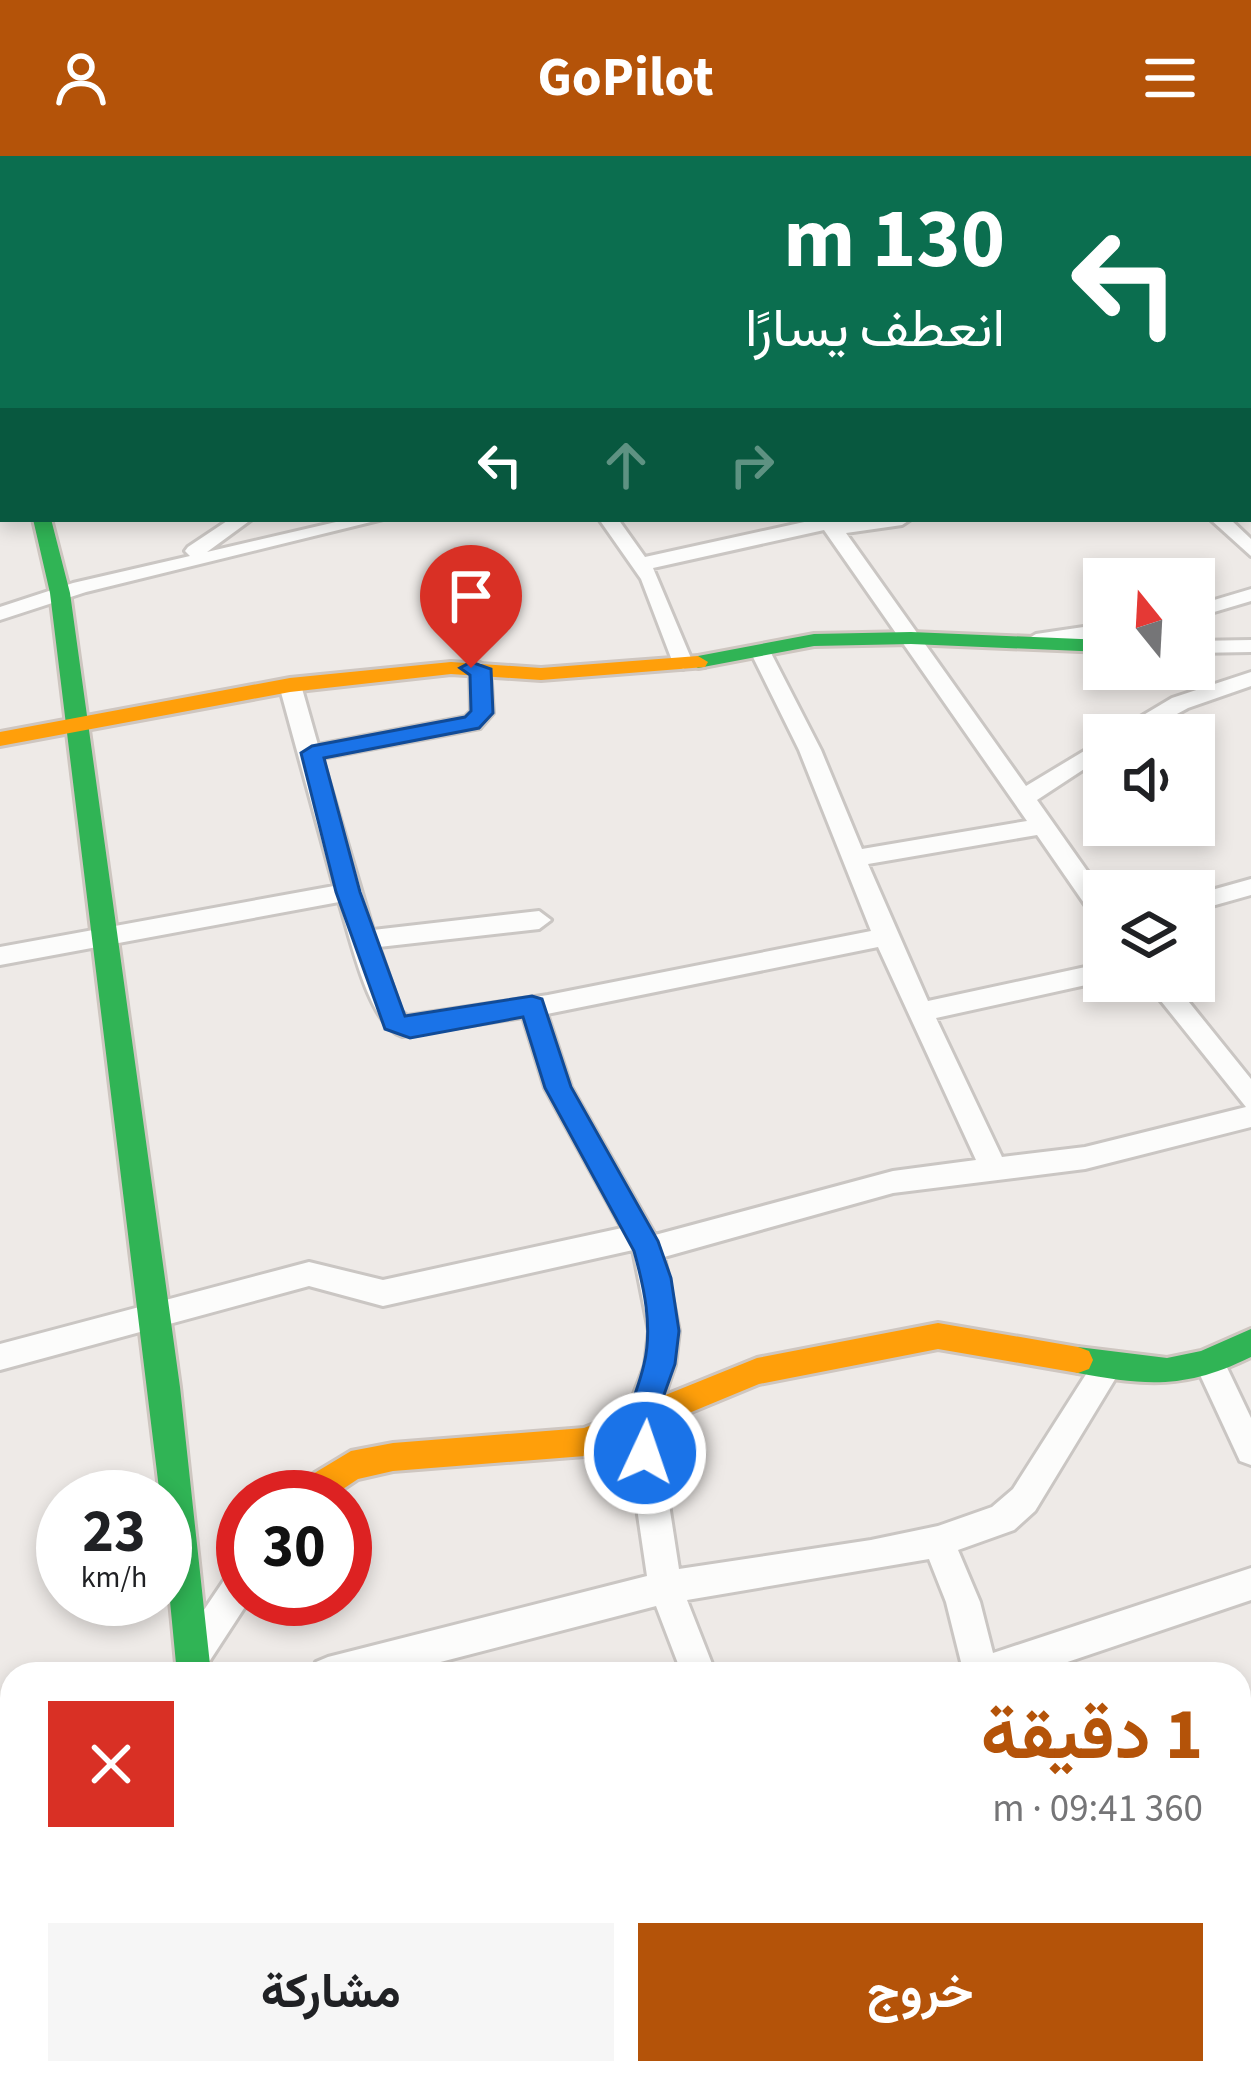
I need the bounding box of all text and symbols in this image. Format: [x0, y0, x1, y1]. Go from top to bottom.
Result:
text: GoPilot [537, 40, 714, 117]
icon: person [48, 45, 114, 111]
icon: menu [1137, 45, 1203, 111]
text: 130 m [783, 180, 1005, 300]
icon: left [1047, 204, 1203, 360]
text: انعطف يسارًا [745, 291, 1005, 368]
icon: left [467, 432, 533, 498]
icon: ahead [593, 432, 659, 498]
icon: right [719, 432, 785, 498]
pin [420, 545, 522, 668]
north arrow [1083, 558, 1215, 690]
map controls [1083, 558, 1215, 1002]
icon: arrive [438, 563, 504, 629]
button: sound [1083, 714, 1215, 846]
button: layers [1083, 870, 1215, 1002]
position arrow [582, 1390, 708, 1516]
speed limit sign: 30 [216, 1470, 372, 1626]
text: 23 [82, 1490, 146, 1575]
text: km/h [81, 1556, 147, 1599]
text: 1 دقيقة [981, 1684, 1203, 1787]
button: close [48, 1701, 174, 1827]
text: 360 m · 09:41 [992, 1781, 1203, 1837]
button: مشاركة [48, 1923, 614, 2061]
button: خروج [638, 1923, 1203, 2061]

